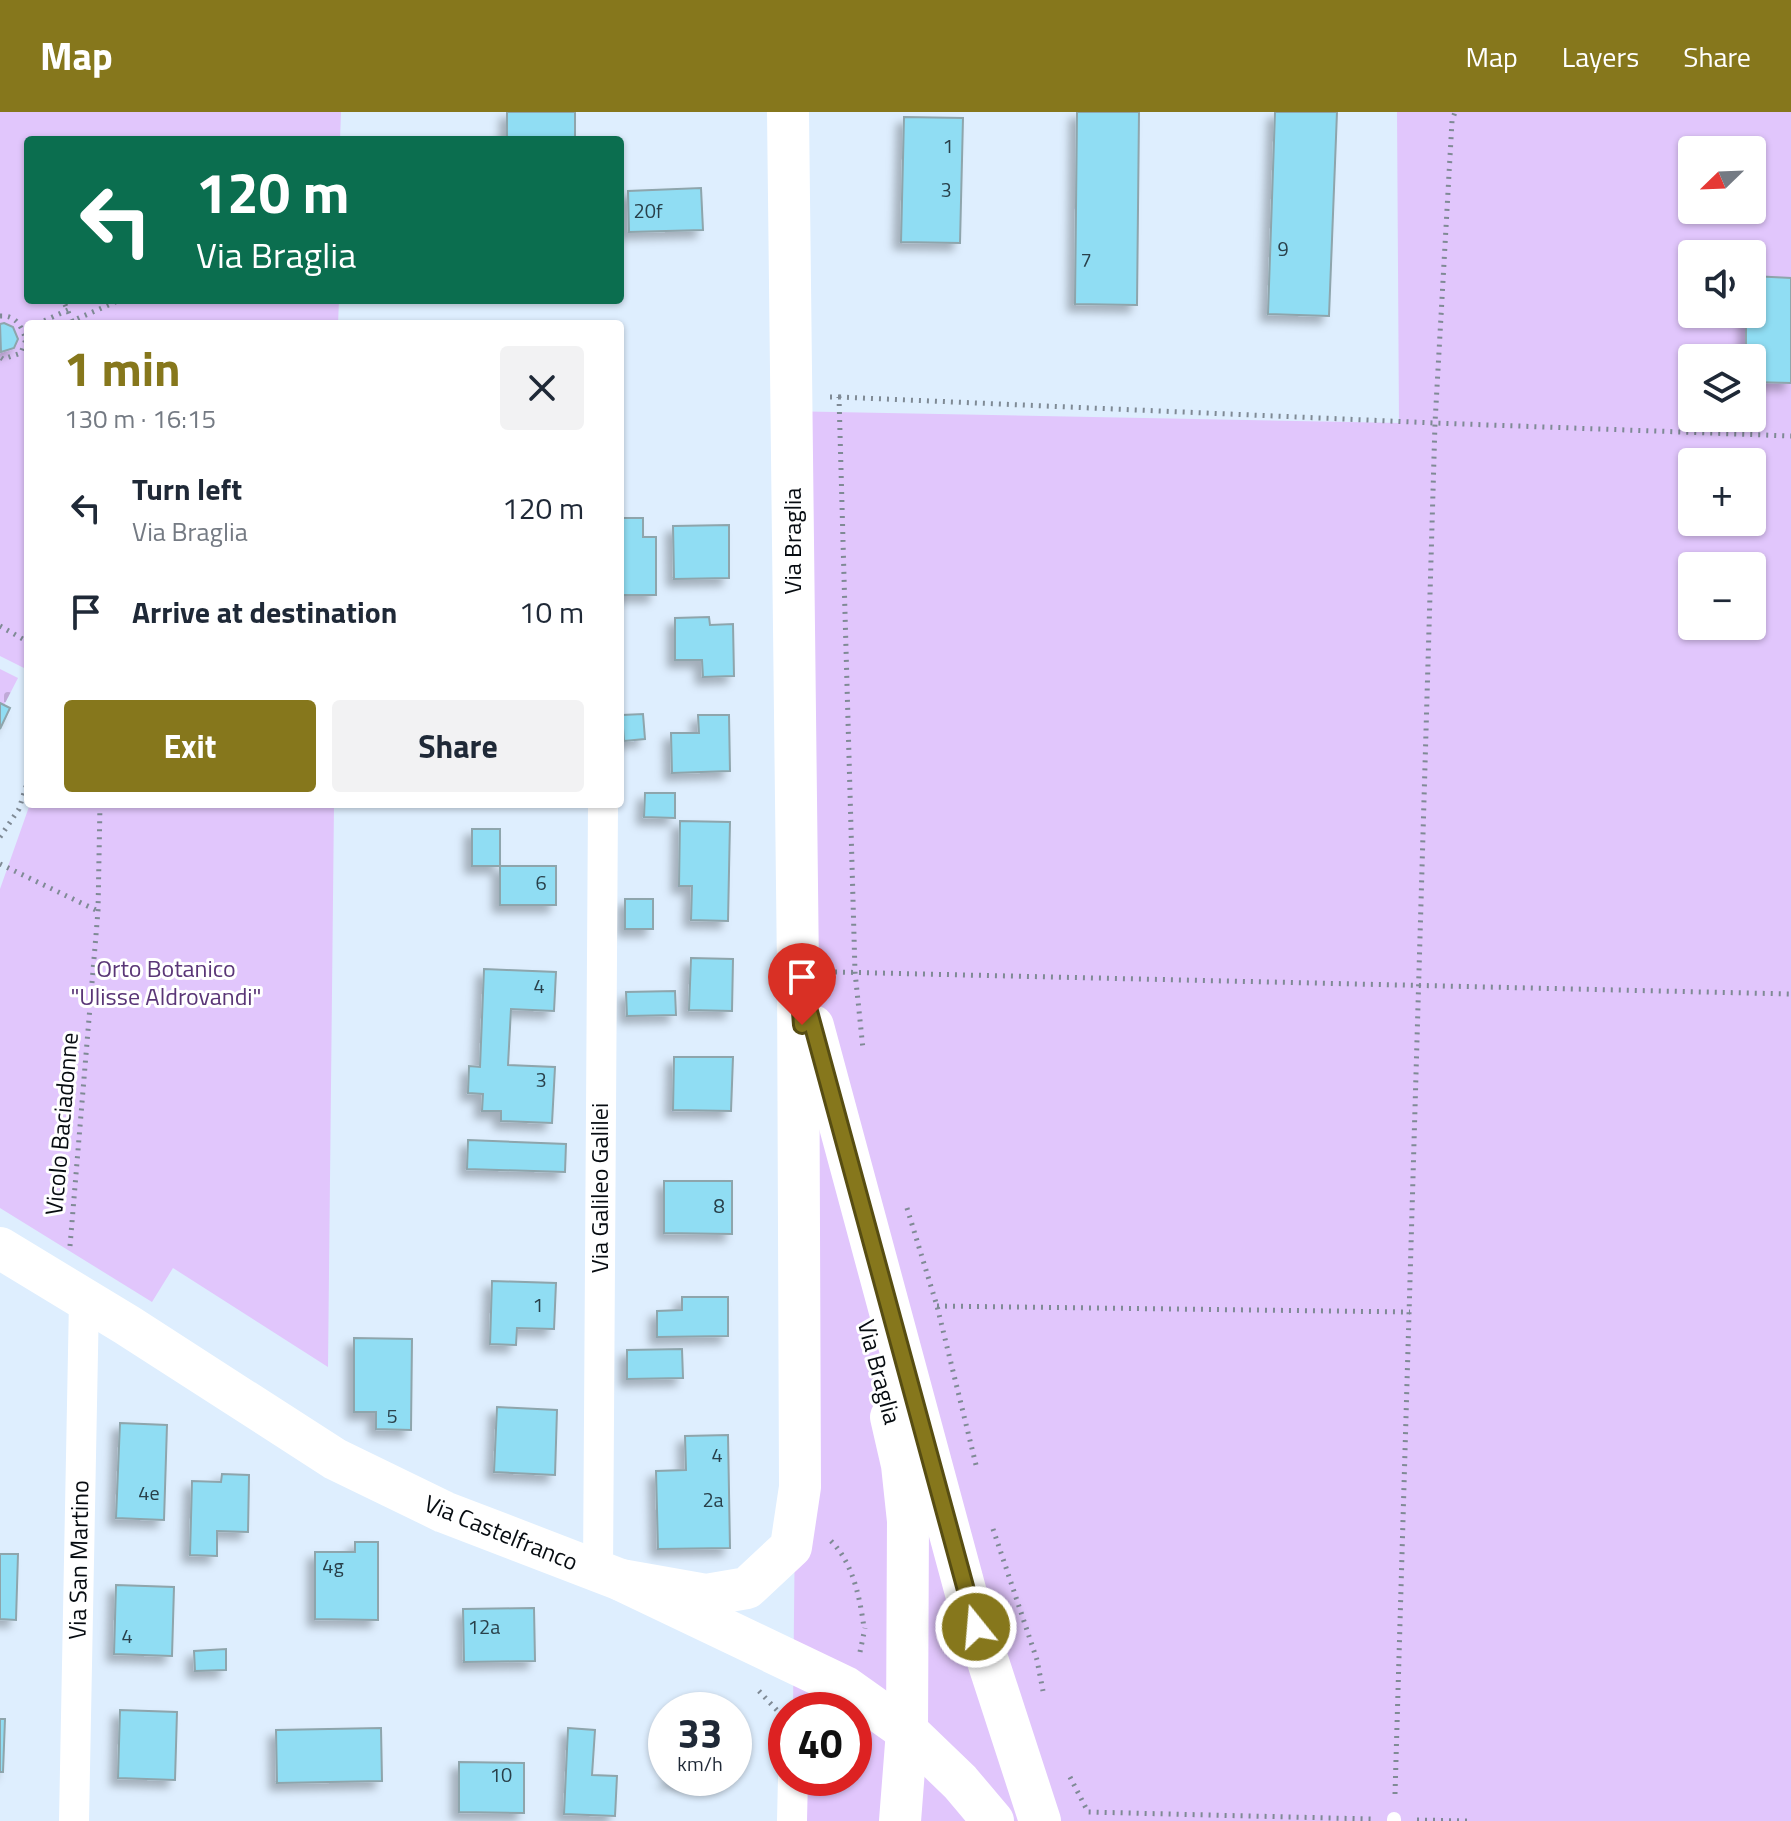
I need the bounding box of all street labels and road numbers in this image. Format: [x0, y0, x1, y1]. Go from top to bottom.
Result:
street label: Via Braglia [774, 488, 810, 594]
street label: Vicolo Baciadonne [35, 1031, 87, 1217]
street label: Via Galileo Galilei [581, 1103, 617, 1273]
street label: Via Braglia [849, 1315, 911, 1428]
street label: Via San Martino [59, 1480, 97, 1640]
street label: Via Castelfranco [419, 1485, 584, 1579]

